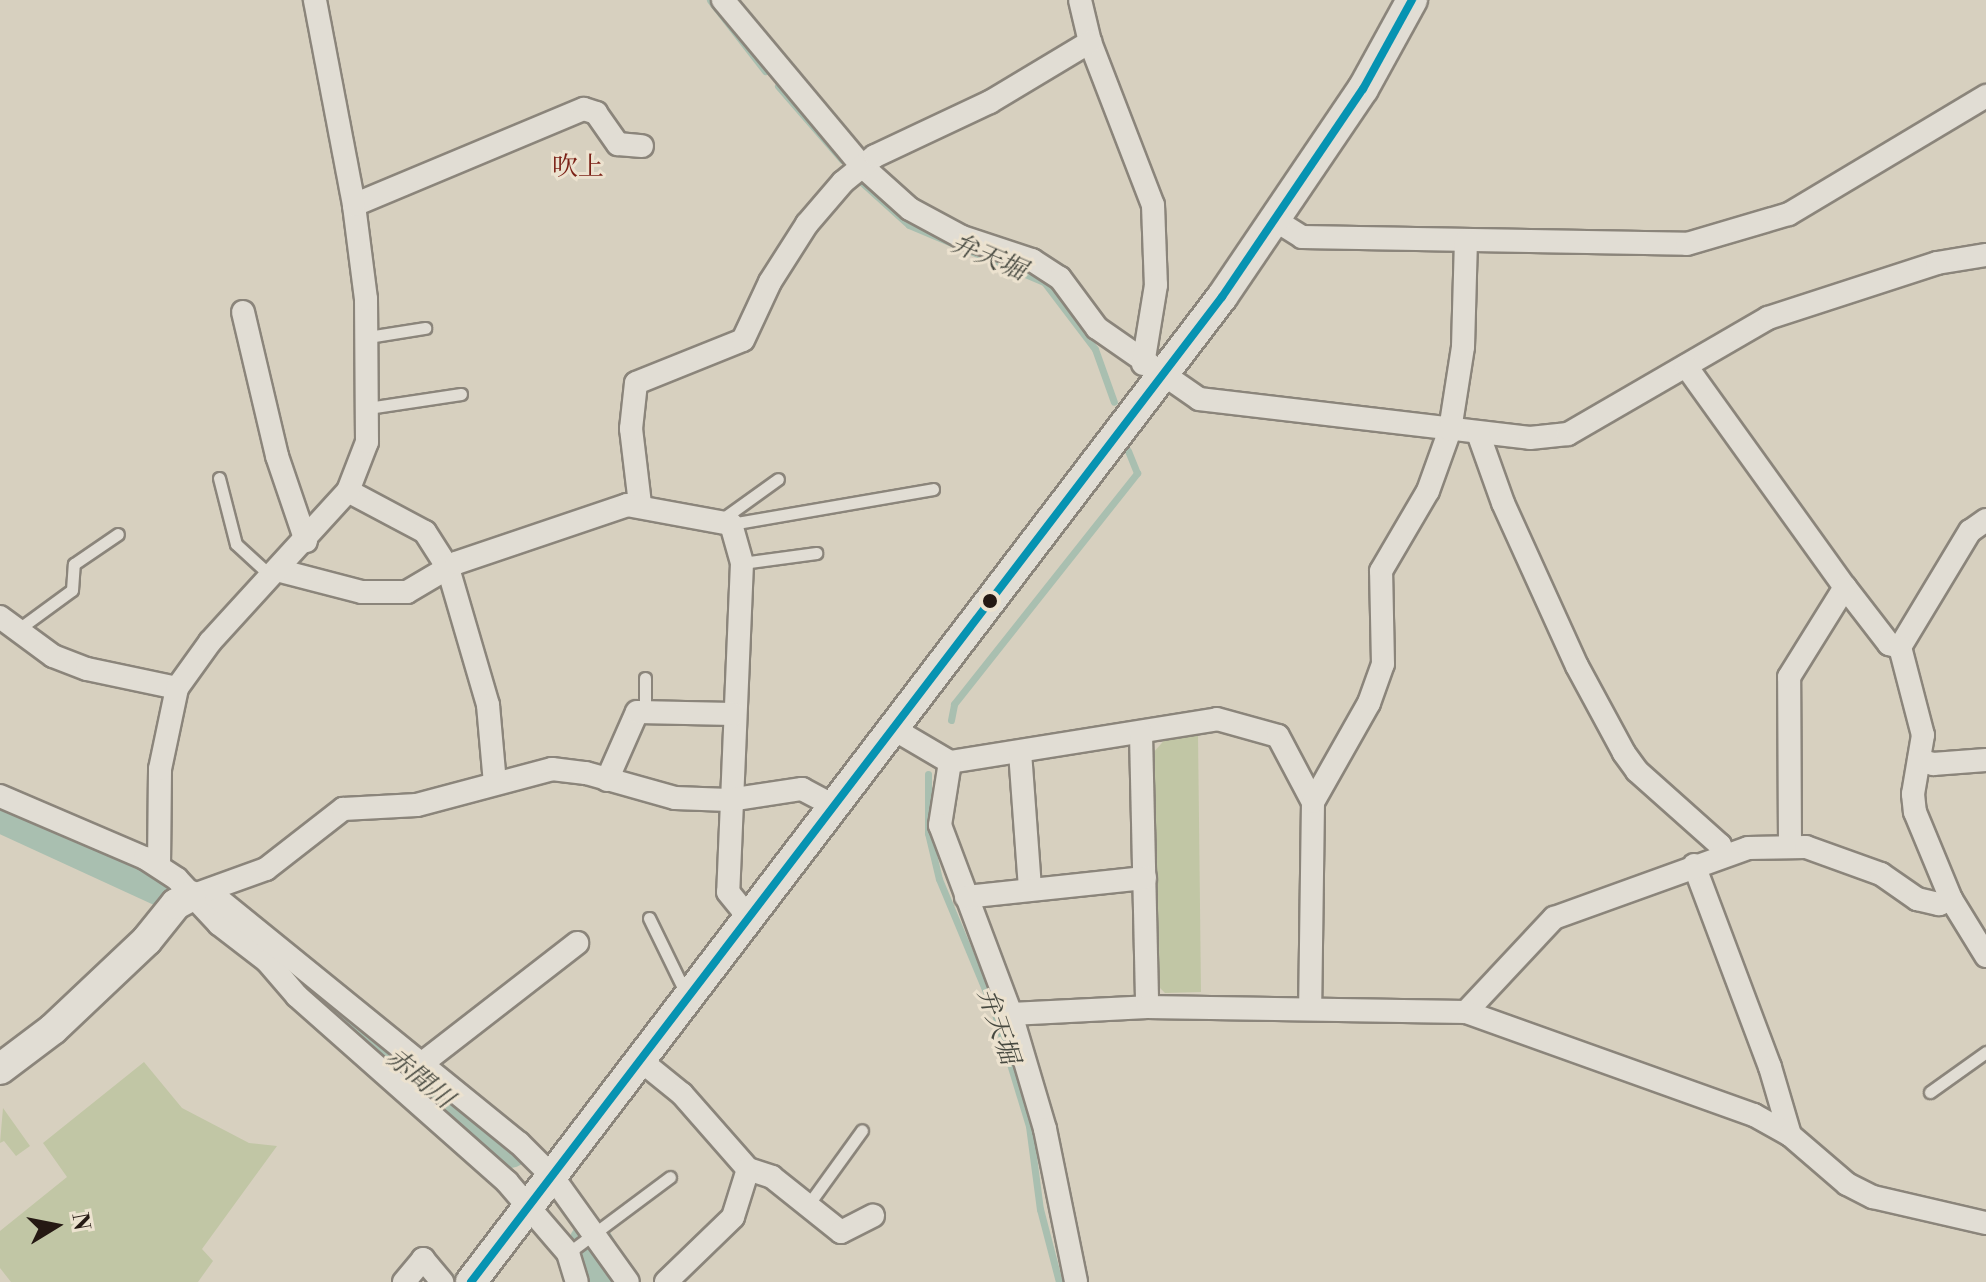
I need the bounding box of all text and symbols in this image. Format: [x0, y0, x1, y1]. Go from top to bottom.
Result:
district label: 吹上 [552, 152, 604, 184]
water label: 弁天堀 [946, 228, 1030, 288]
unlabelled marker [982, 593, 998, 609]
water label: 弁天堀 [970, 984, 1024, 1068]
water label: 赤間川 [379, 1042, 459, 1116]
north arrow [16, 1186, 96, 1266]
text: N [65, 1211, 95, 1233]

